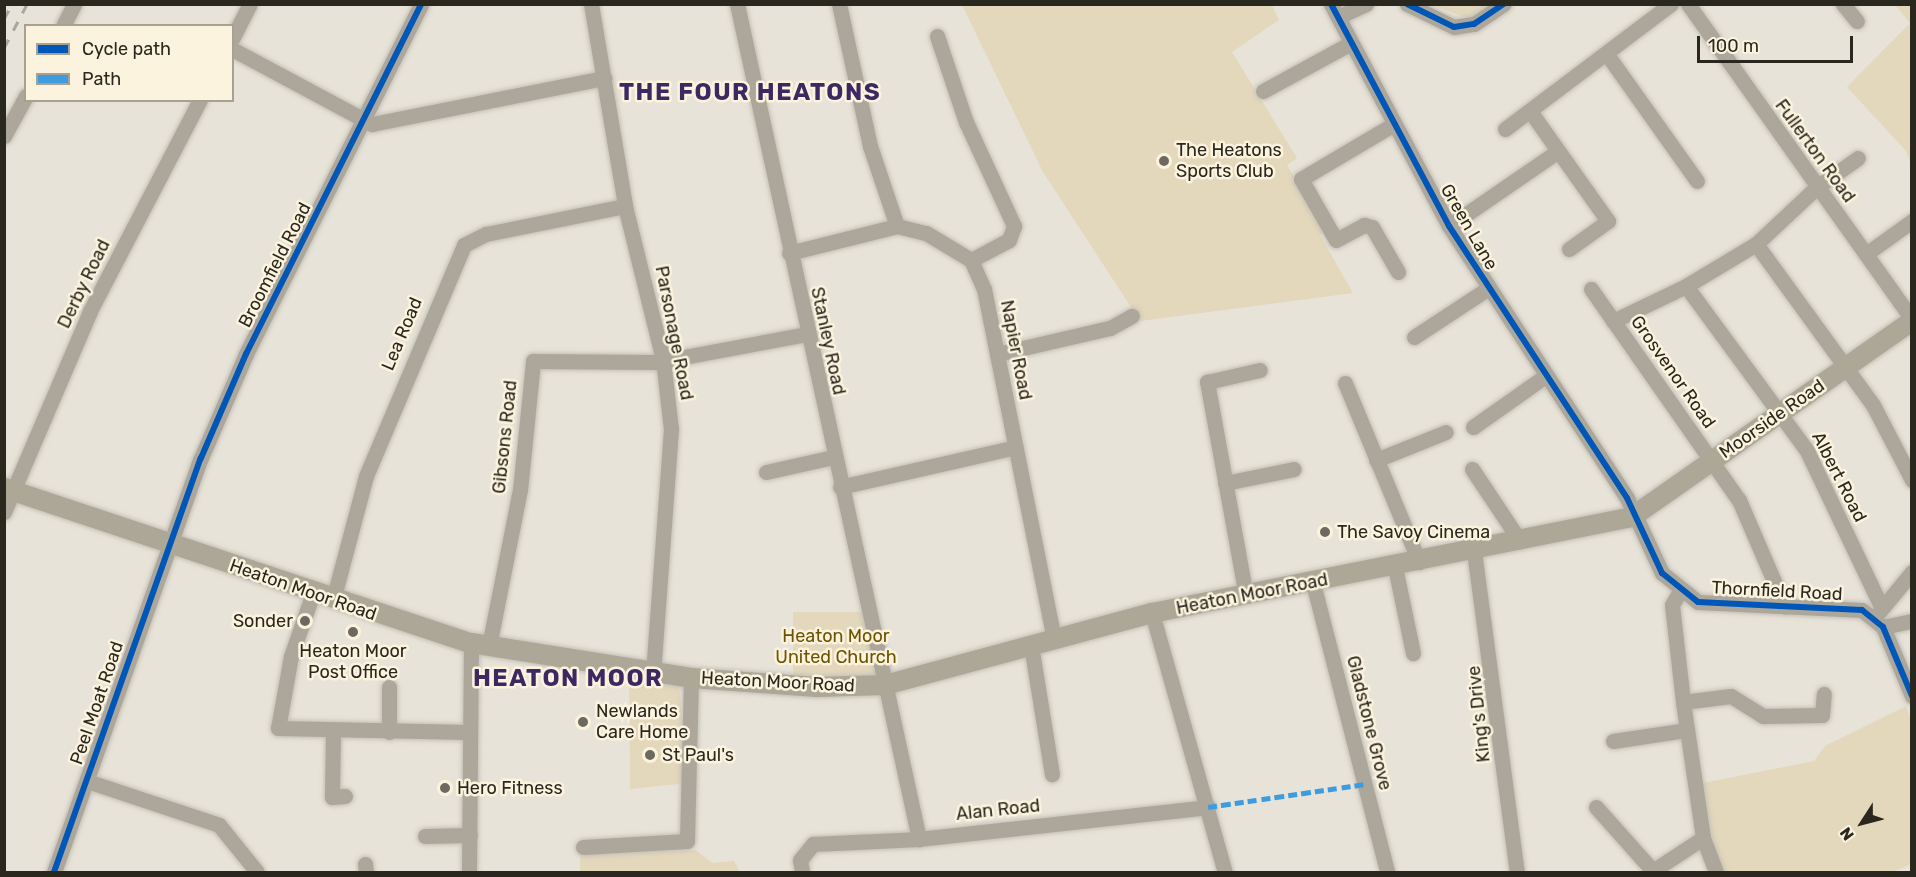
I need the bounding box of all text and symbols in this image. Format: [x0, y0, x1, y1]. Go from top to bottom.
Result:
legend [24, 24, 234, 102]
scale bar [1700, 24, 1856, 62]
text: 100 m [1708, 35, 1759, 57]
text: Cycle path [82, 38, 171, 60]
text: Path [82, 68, 121, 90]
district label: THE FOUR HEATONS [619, 79, 881, 107]
street label: Fullerton Road [1770, 95, 1860, 207]
place label: The Heatons Sports Club [1176, 140, 1282, 182]
marker: The Heatons Sports Club [1157, 154, 1171, 168]
street label: Green Lane [1436, 180, 1502, 274]
street label: Broomfield Road [234, 199, 316, 331]
street label: Derby Road [53, 236, 115, 332]
street label: Parsonage Road [650, 264, 698, 402]
street label: Stanley Road [806, 285, 850, 397]
street label: Lea Road [377, 294, 427, 374]
street label: Napier Road [996, 298, 1036, 402]
street label: Grosvenor Road [1626, 311, 1720, 433]
street label: Moorside Road [1715, 375, 1829, 463]
street label: Gibsons Road [488, 379, 522, 495]
street label: Albert Road [1807, 428, 1871, 526]
place label: The Savoy Cinema [1337, 521, 1491, 543]
marker: The Savoy Cinema [1318, 525, 1332, 539]
street label: Heaton Moor Road [227, 555, 379, 625]
street label: Heaton Moor Road [1174, 569, 1330, 619]
street label: Thornfield Road [1711, 577, 1843, 605]
place label: Sonder [233, 610, 293, 632]
marker: Sonder [298, 614, 312, 628]
marker: Heaton Moor Post Office [346, 625, 360, 639]
park label: Heaton Moor United Church [775, 626, 897, 668]
street label: Peel Moat Road [66, 639, 128, 767]
place label: Heaton Moor Post Office [299, 641, 407, 684]
street label: Gladstone Grove [1342, 654, 1396, 792]
district label: HEATON MOOR [473, 665, 663, 693]
street label: King's Drive [1463, 665, 1495, 763]
street label: Heaton Moor Road [700, 667, 856, 697]
place label: Newlands Care Home [596, 701, 688, 744]
marker: Newlands Care Home [574, 713, 592, 731]
place label: St Paul's [662, 744, 734, 766]
marker: St Paul's [643, 748, 657, 762]
place label: Hero Fitness [457, 777, 563, 799]
marker: Hero Fitness [438, 781, 452, 795]
north arrow [1832, 793, 1892, 853]
street label: Alan Road [955, 795, 1041, 825]
text: N [1836, 824, 1858, 844]

